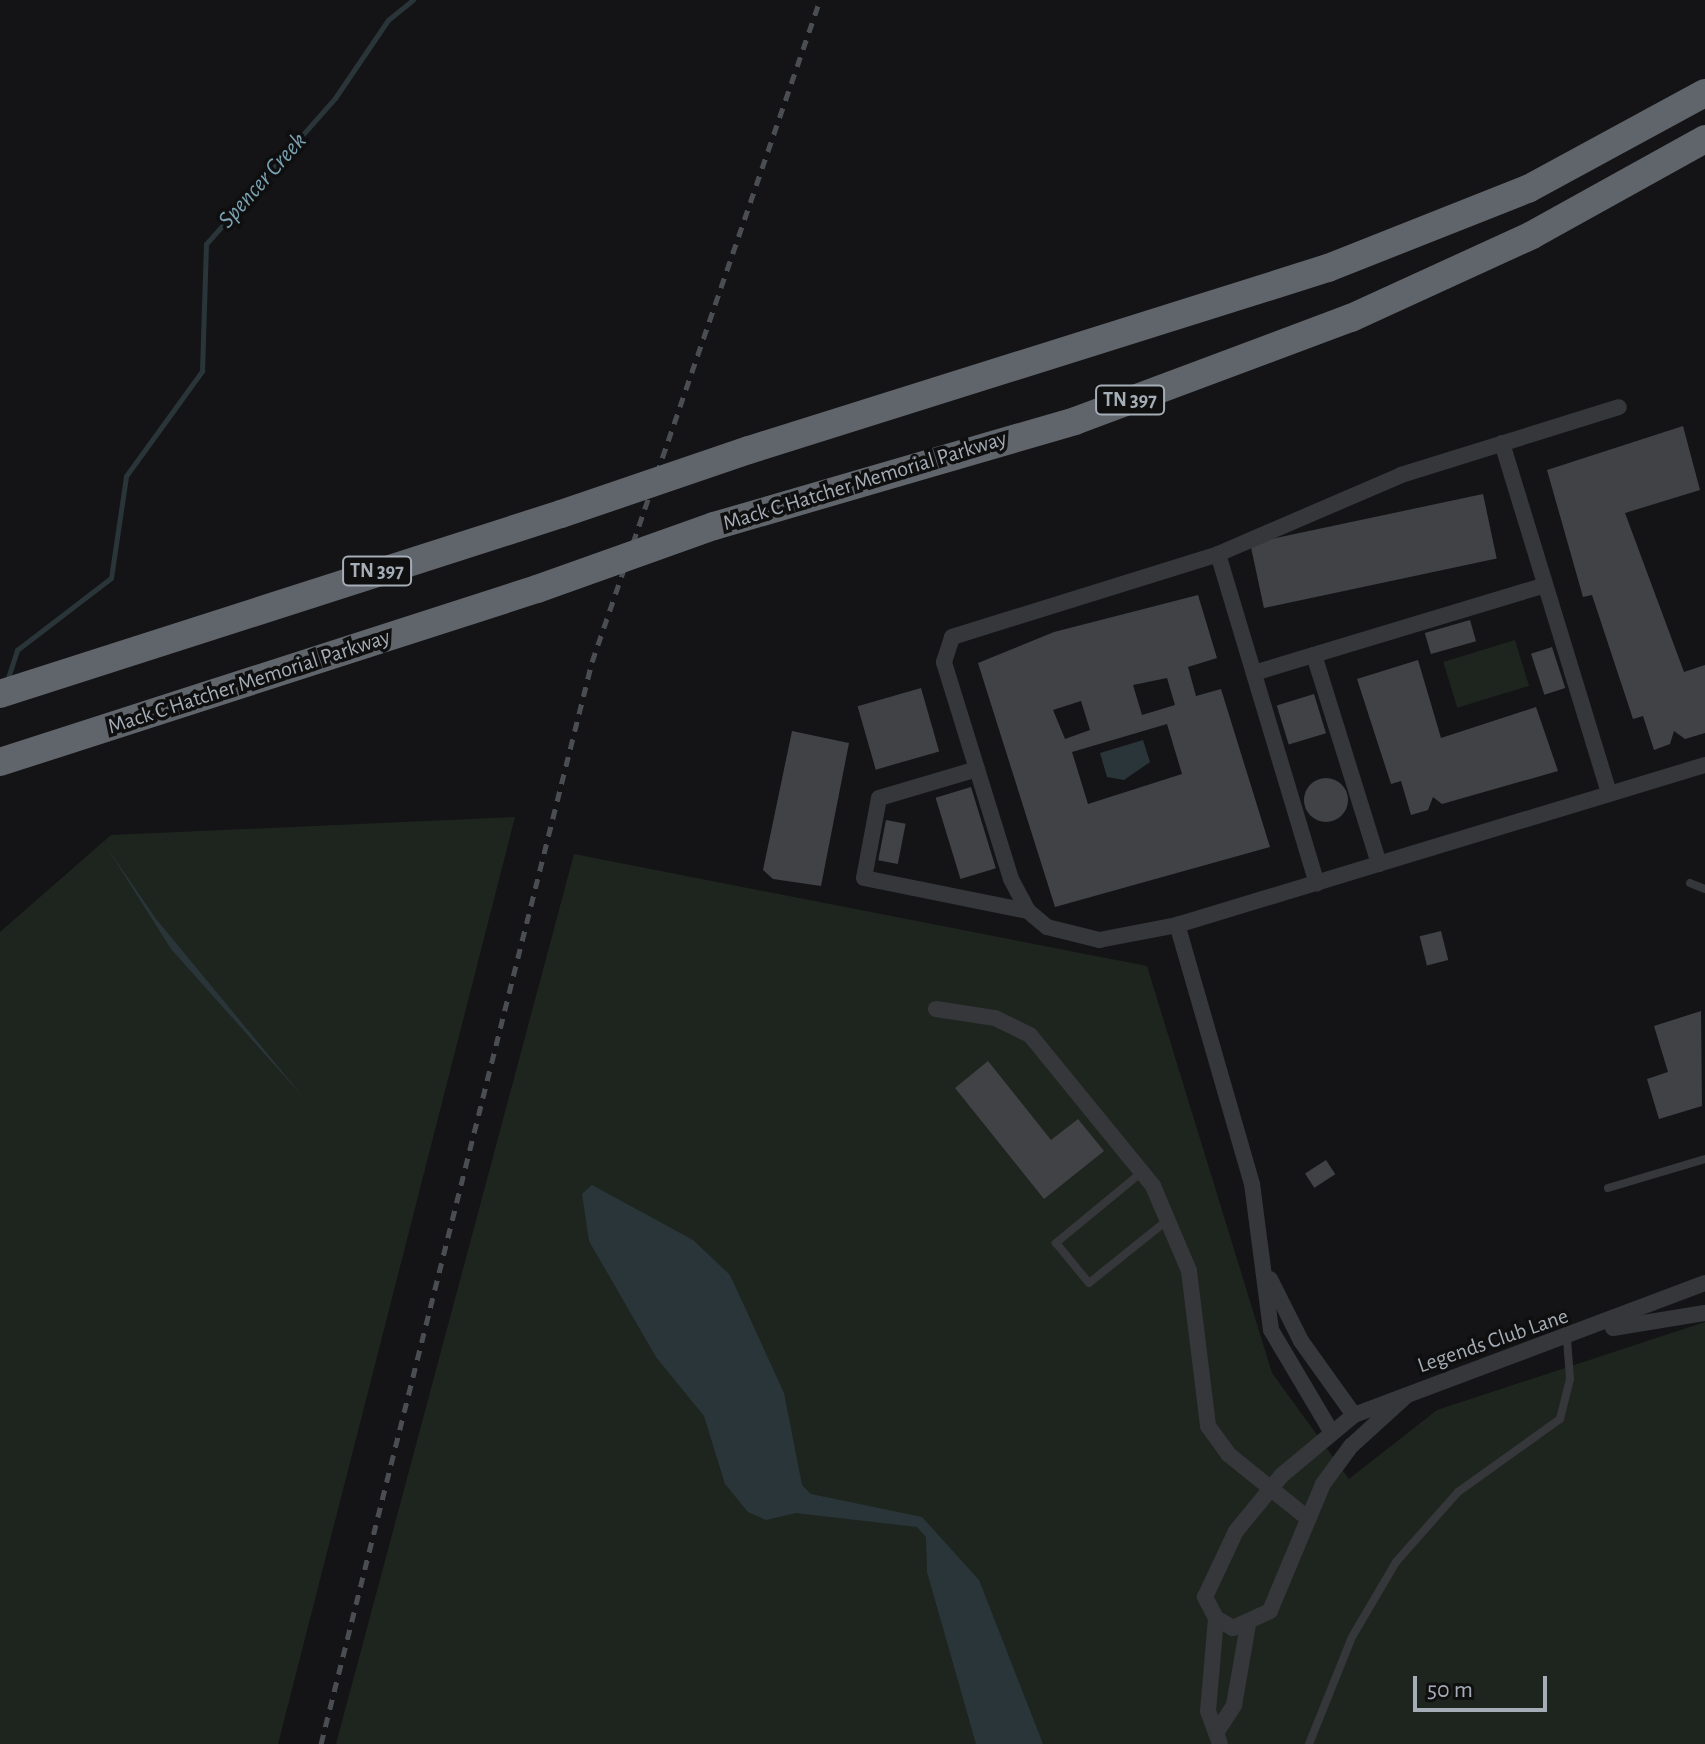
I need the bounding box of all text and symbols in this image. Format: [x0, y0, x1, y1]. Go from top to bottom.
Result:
water label: Spencer Creek [213, 127, 313, 235]
road number: TN 397 [1094, 384, 1166, 416]
street label: Mack C Hatcher Memorial Parkway [720, 425, 1010, 537]
road number: TN 397 [341, 555, 413, 587]
street label: Mack C Hatcher Memorial Parkway [104, 624, 394, 740]
street label: Legends Club Lane [1414, 1303, 1572, 1379]
scale bar [1417, 1660, 1551, 1710]
text: 50 m [1427, 1678, 1473, 1702]

